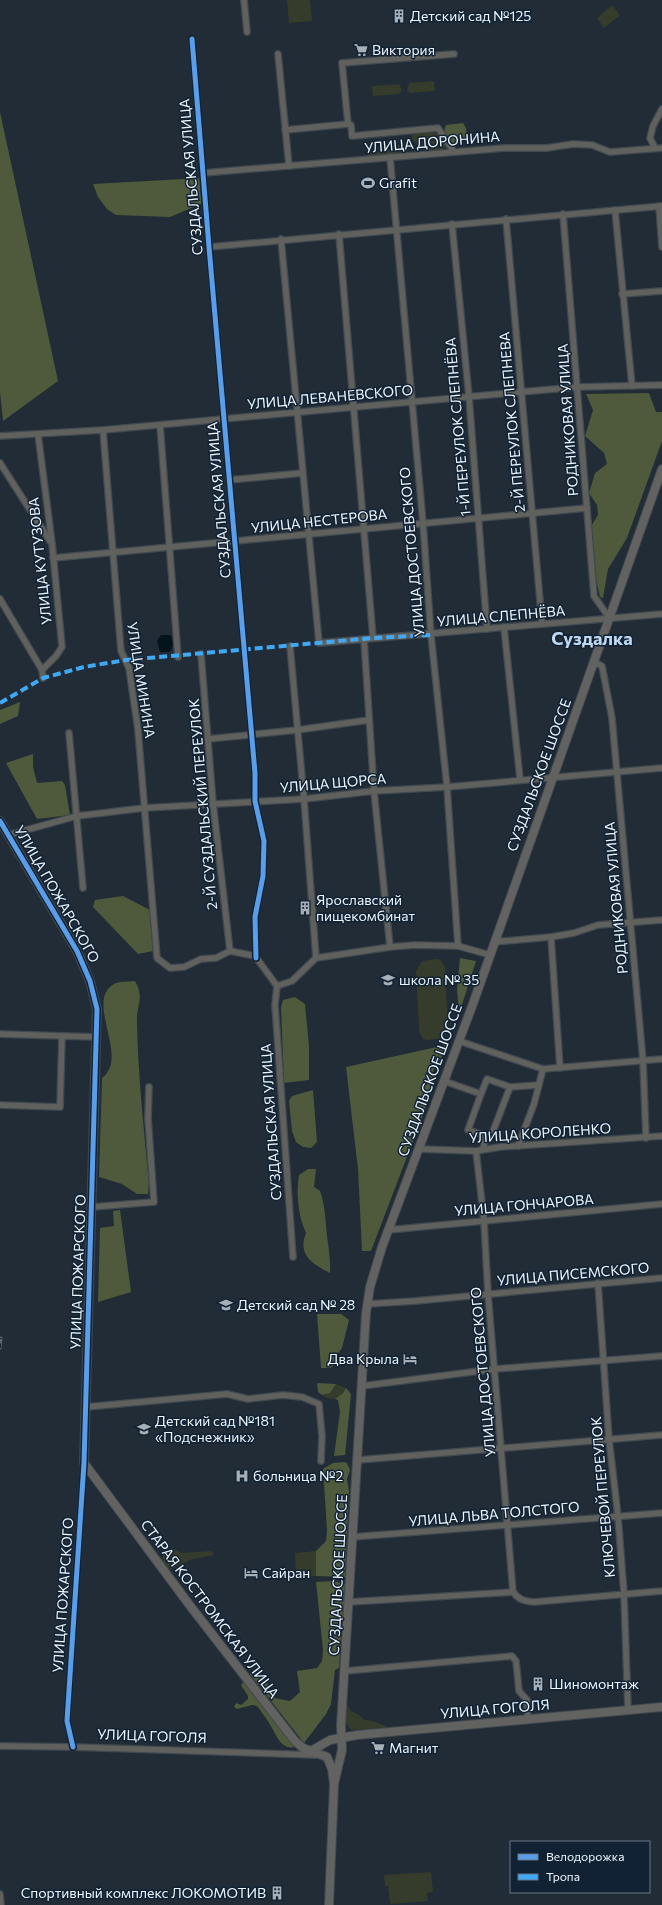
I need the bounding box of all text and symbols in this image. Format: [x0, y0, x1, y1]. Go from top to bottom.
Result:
place label: Детский сад №125 [410, 7, 531, 24]
building icon: Детский сад №125 [391, 8, 407, 24]
place label: Виктория [372, 41, 435, 58]
supermarket icon: Виктория [353, 42, 369, 58]
street label: СУЗДАЛЬСКАЯ УЛИЦА [175, 98, 206, 256]
street label: УЛИЦА ДОРОНИНА [363, 127, 501, 156]
place label: Grafit [379, 174, 417, 191]
sports icon: Grafit [360, 175, 376, 191]
street label: 2-Й ПЕРЕУЛОК СЛЕПНЕВА [495, 331, 528, 513]
street label: 1-Й ПЕРЕУЛОК СЛЕПНЁВА [441, 337, 474, 517]
street label: РОДНИКОВАЯ УЛИЦА [554, 343, 581, 497]
street label: УЛИЦА ЛЕВАНЕВСКОГО [246, 381, 414, 412]
street label: СУЗДАЛЬСКАЯ УЛИЦА [203, 421, 234, 579]
street label: УЛИЦА ДОСТОЕВСКОГО [396, 466, 427, 638]
street label: УЛИЦА КУТУЗОВА [24, 496, 55, 625]
street label: УЛИЦА НЕСТЕРОВА [250, 505, 388, 536]
street label: УЛИЦА СЛЕПНЁВА [436, 601, 566, 630]
street label: УЛИЦА МИНИНА [124, 621, 159, 740]
district label: Суздалка [551, 627, 633, 649]
street label: СУЗДАЛЬСКОЕ ШОССЕ [503, 696, 574, 854]
street label: 2-Й СУЗДАЛЬСКИЙ ПЕРЕУЛОК [185, 698, 220, 910]
street label: УЛИЦА ЩОРСА [279, 769, 387, 796]
street label: РОДНИКОВАЯ УЛИЦА [600, 821, 631, 975]
street label: УЛИЦА ПОЖАРСКОГО [11, 822, 104, 965]
place label: Ярославский пищекомбинат [316, 891, 415, 924]
building icon: Ярославский пищекомбинат [297, 900, 313, 916]
place label: школа № 35 [399, 971, 479, 988]
school or university icon: школа № 35 [380, 972, 396, 988]
street label: СУЗДАЛЬСКОЕ ШОССЕ [394, 1001, 465, 1159]
street label: СУЗДАЛЬСКАЯ УЛИЦА [257, 1043, 284, 1201]
street label: УЛИЦА КОРОЛЕНКО [468, 1119, 612, 1146]
street label: УЛИЦА ГОНЧАРОВА [454, 1190, 595, 1219]
street label: УЛИЦА ПОЖАРСКОГО [66, 1194, 89, 1350]
street label: УЛИЦА ПИСЕМСКОГО [496, 1258, 650, 1289]
street label: УЛИЦА ДОСТОЕВСКОГО [467, 1286, 498, 1458]
place label: Детский сад № 28 [237, 1296, 355, 1313]
school or university icon: Детский сад № 28 [218, 1297, 234, 1313]
place label: Два Крыла [328, 1350, 399, 1367]
hotel icon: Два Крыла [402, 1351, 418, 1367]
place label: Детский сад №181 «Подснежник» [155, 1412, 275, 1445]
street label: КЛЮЧЕВОЙ ПЕРЕУЛОК [587, 1416, 618, 1578]
school or university icon: Детский сад №181 «Подснежник» [136, 1421, 152, 1437]
place label: больница №2 [253, 1467, 344, 1484]
hospital icon: больница №2 [234, 1468, 250, 1484]
street label: СУЗДАЛЬСКОЕ ШОССЕ [325, 1494, 350, 1656]
street label: УЛИЦА ЛЬВА ТОЛСТОГО [408, 1498, 580, 1529]
street label: СТАРАЯ КОСТРОМСКАЯ УЛИЦА [138, 1516, 283, 1702]
street label: УЛИЦА ПОЖАРСКОГО [49, 1517, 76, 1673]
place label: Сайран [262, 1564, 310, 1581]
hotel icon: Сайран [243, 1565, 259, 1581]
place label: Шиномонтаж [549, 1675, 639, 1692]
building icon: Шиномонтаж [530, 1676, 546, 1692]
street label: УЛИЦА ГОГОЛЯ [440, 1695, 550, 1722]
street label: УЛИЦА ГОГОЛЯ [97, 1725, 207, 1746]
place label: Магнит [389, 1739, 439, 1756]
supermarket icon: Магнит [370, 1740, 386, 1756]
legend [510, 1841, 650, 1893]
text: Велодорожка [546, 1849, 624, 1863]
text: Тропа [546, 1869, 580, 1883]
place label: Спортивный комплекс ЛОКОМОТИВ [21, 1884, 266, 1901]
building icon: Спортивный комплекс ЛОКОМОТИВ [269, 1885, 285, 1901]

